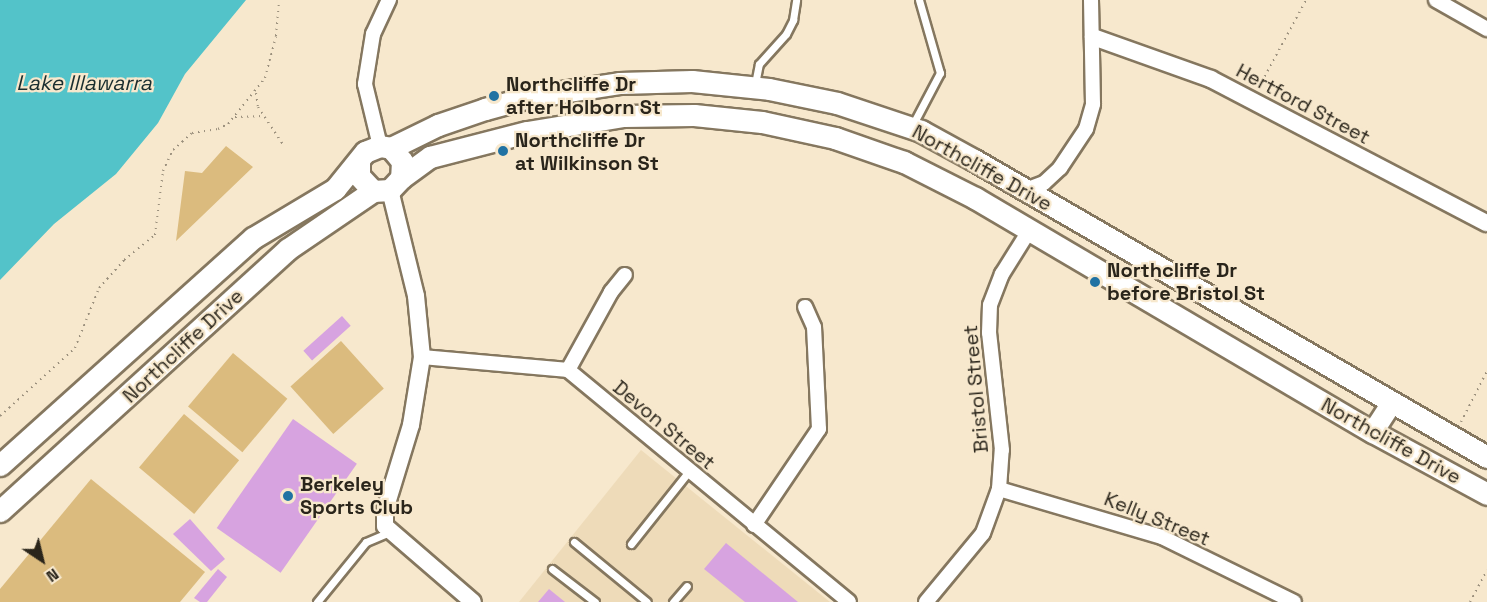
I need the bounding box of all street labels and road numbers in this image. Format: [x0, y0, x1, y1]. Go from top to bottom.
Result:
street label: Hertford Street [1232, 59, 1374, 149]
street label: Northcliffe Drive [908, 120, 1056, 216]
street label: Northcliffe Drive [118, 284, 248, 408]
street label: Bristol Street [958, 324, 994, 454]
street label: Devon Street [608, 375, 720, 475]
street label: Northcliffe Drive [1317, 393, 1465, 489]
street label: Kelly Street [1101, 487, 1213, 551]

